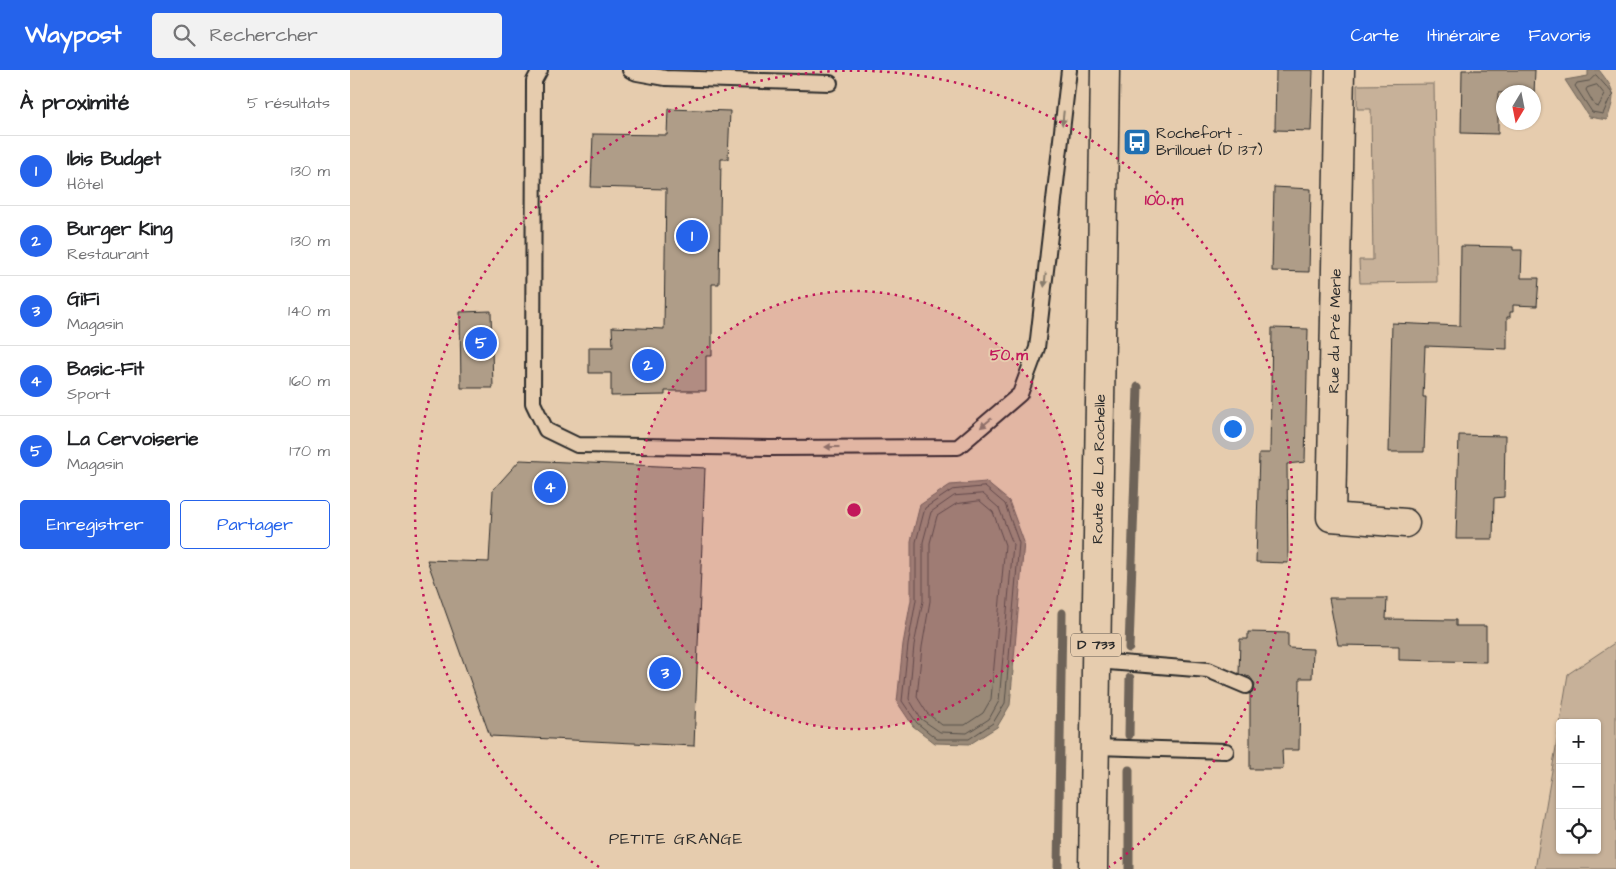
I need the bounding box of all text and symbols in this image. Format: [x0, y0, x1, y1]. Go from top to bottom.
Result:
search box [152, 13, 502, 58]
text: Waypost [25, 18, 122, 52]
icon: search [170, 21, 198, 49]
text: Rechercher [210, 22, 318, 49]
text: Carte [1350, 23, 1399, 48]
text: Itinéraire [1427, 23, 1500, 48]
text: Favoris [1528, 23, 1591, 48]
north arrow [1496, 85, 1541, 130]
text: À proximité [20, 88, 129, 117]
text: 5 résultats [247, 92, 330, 114]
one-way arrow [1059, 111, 1067, 127]
place label: Rochefort - Brillouet (D 137) [1156, 123, 1262, 161]
bus stop icon: Rochefort - Brillouet (D 137) [1122, 127, 1152, 157]
text: Ibis Budget [67, 146, 161, 173]
text: 1 [35, 160, 37, 182]
text: 130 m [291, 160, 330, 182]
text: Hôtel [67, 173, 103, 195]
text: 100 m [1145, 190, 1184, 211]
text: Burger King [67, 216, 172, 243]
pin: 1 [676, 217, 708, 255]
text: 2 [31, 230, 41, 252]
text: 130 m [291, 230, 330, 252]
text: Restaurant [67, 243, 149, 265]
street label: Rue du Pré Merle [1323, 268, 1347, 394]
one-way arrow [1041, 272, 1049, 288]
text: GiFi [67, 286, 99, 313]
text: 3 [32, 300, 40, 322]
text: 140 m [288, 300, 330, 322]
text: Magasin [67, 313, 123, 335]
pin: 5 [465, 324, 497, 362]
text: 50 m [990, 345, 1028, 366]
pin: 2 [632, 346, 664, 384]
text: Basic-Fit [67, 356, 144, 383]
text: 4 [31, 370, 41, 392]
text: 160 m [289, 370, 330, 392]
text: Sport [67, 383, 110, 405]
street label: Route de La Rochelle [1087, 394, 1111, 544]
your location [1220, 416, 1246, 442]
one-way arrow [980, 417, 992, 428]
text: La Cervoiserie [67, 426, 199, 453]
text: 5 [30, 440, 42, 462]
text: 170 m [289, 440, 330, 462]
one-way arrow [824, 443, 840, 451]
text: Magasin [67, 453, 123, 475]
pin: 4 [534, 468, 566, 506]
button: Enregistrer [20, 500, 170, 549]
button: Partager [180, 500, 330, 549]
centre of rings [845, 501, 863, 519]
road number: D 733 [1071, 634, 1121, 656]
pin: 3 [649, 654, 681, 692]
map controls [1556, 719, 1601, 854]
button: + [1556, 719, 1601, 764]
button: − [1556, 764, 1601, 809]
button: locate [1556, 809, 1601, 854]
district label: PETITE GRANGE [609, 828, 743, 850]

